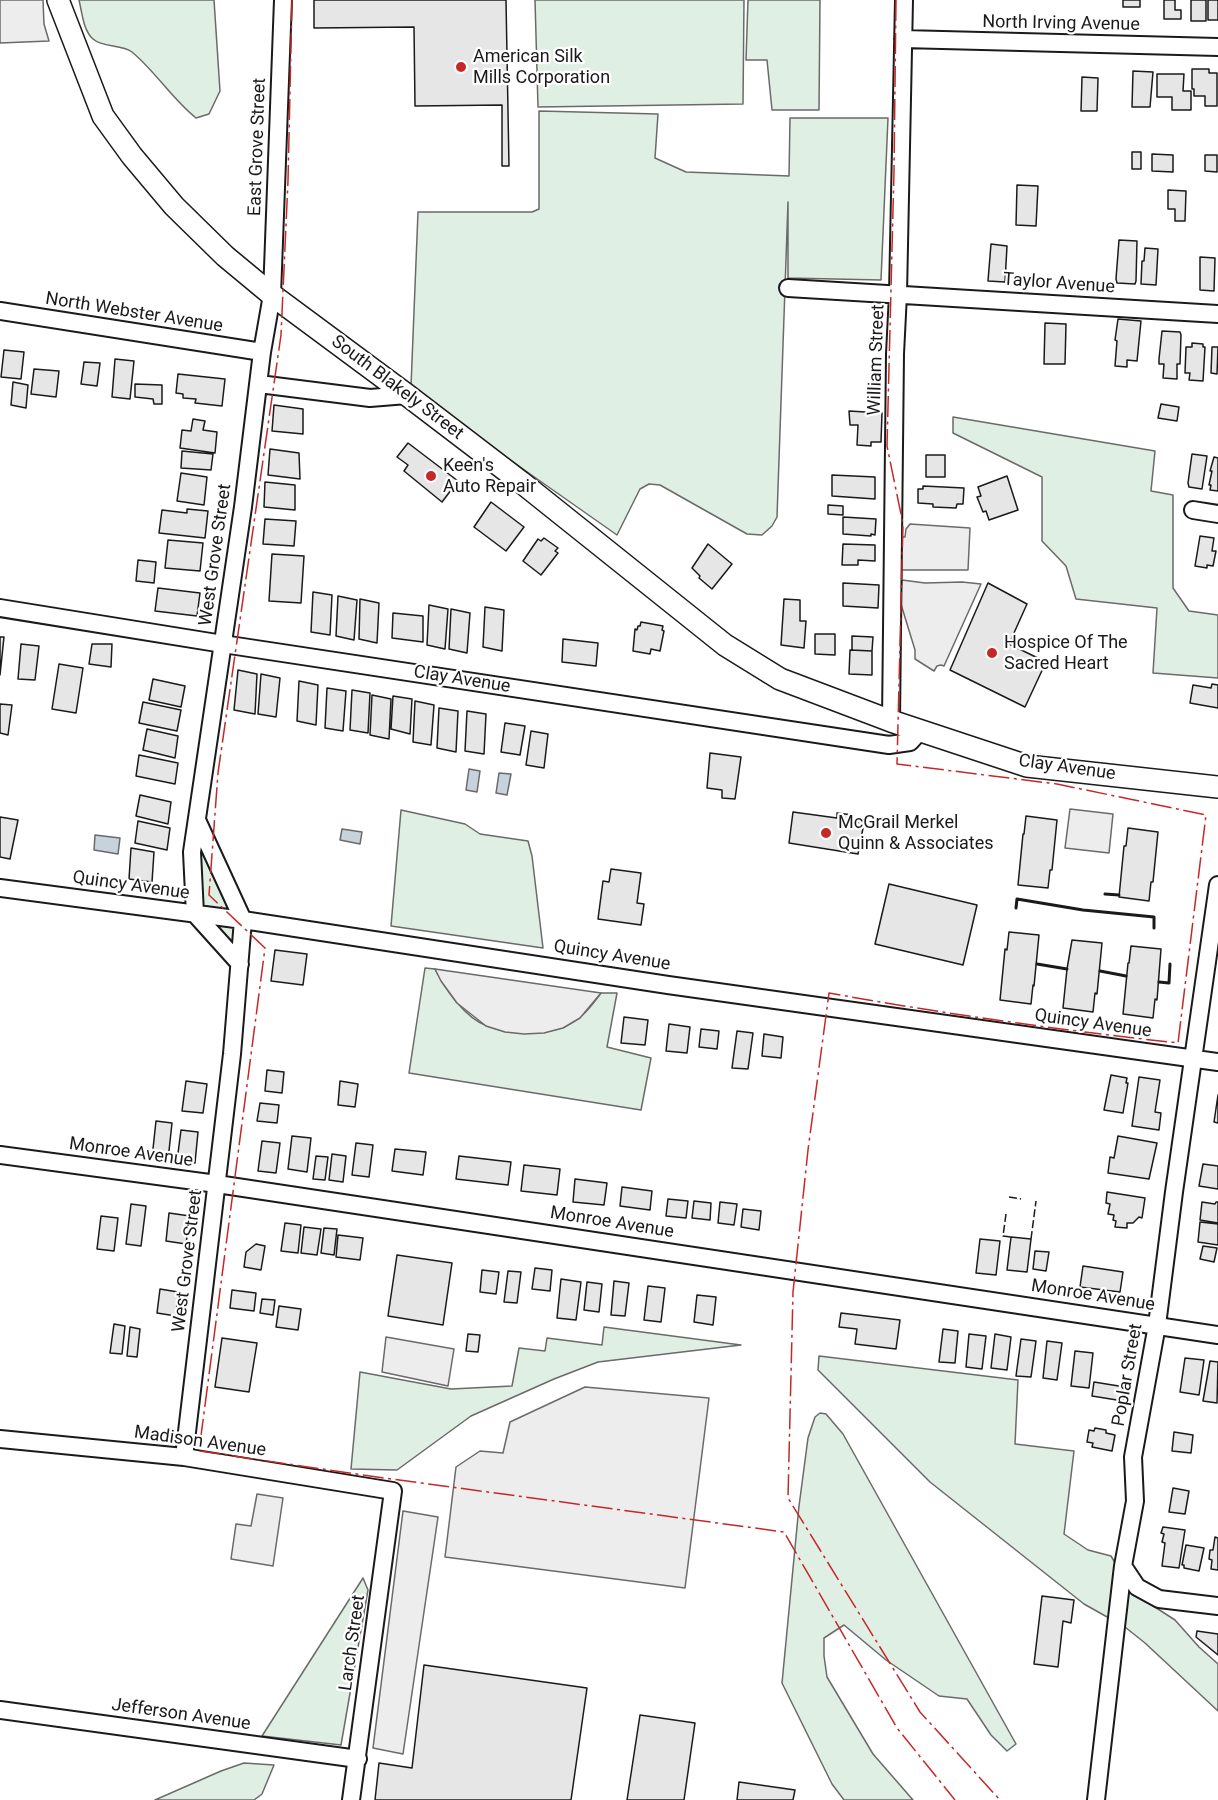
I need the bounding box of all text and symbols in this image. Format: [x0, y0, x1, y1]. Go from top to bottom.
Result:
street label: North Irving Avenue [982, 12, 1140, 36]
place label: American Silk Mills Corporation [473, 46, 610, 88]
marker: American Silk Mills Corporation [454, 60, 468, 74]
street label: East Grove Street [245, 78, 271, 216]
street label: Taylor Avenue [1002, 269, 1116, 299]
street label: North Webster Avenue [44, 288, 224, 338]
street label: William Street [864, 304, 890, 416]
street label: South Blakely Street [327, 331, 467, 445]
place label: Keen's Auto Repair [443, 455, 536, 498]
marker: Keen's Auto Repair [424, 469, 438, 483]
street label: West Grove Street [195, 483, 237, 627]
place label: Hospice Of The Sacred Heart [1004, 632, 1128, 674]
marker: Hospice Of The Sacred Heart [985, 646, 999, 660]
street label: Clay Avenue [412, 662, 512, 698]
street label: Clay Avenue [1017, 751, 1117, 785]
place label: McGrail Merkel Quinn & Associates [838, 812, 994, 854]
marker: McGrail Merkel Quinn & Associates [819, 826, 833, 840]
street label: Quincy Avenue [71, 867, 191, 905]
street label: Quincy Avenue [552, 936, 672, 976]
street label: Quincy Avenue [1033, 1005, 1153, 1043]
street label: Monroe Avenue [68, 1134, 194, 1172]
street label: West Grove Street [169, 1189, 207, 1333]
street label: Monroe Avenue [549, 1203, 675, 1243]
street label: Monroe Avenue [1030, 1276, 1156, 1316]
street label: Poplar Street [1108, 1322, 1148, 1428]
street label: Madison Avenue [133, 1422, 267, 1462]
street label: Larch Street [336, 1594, 370, 1692]
street label: Jefferson Avenue [110, 1695, 252, 1735]

